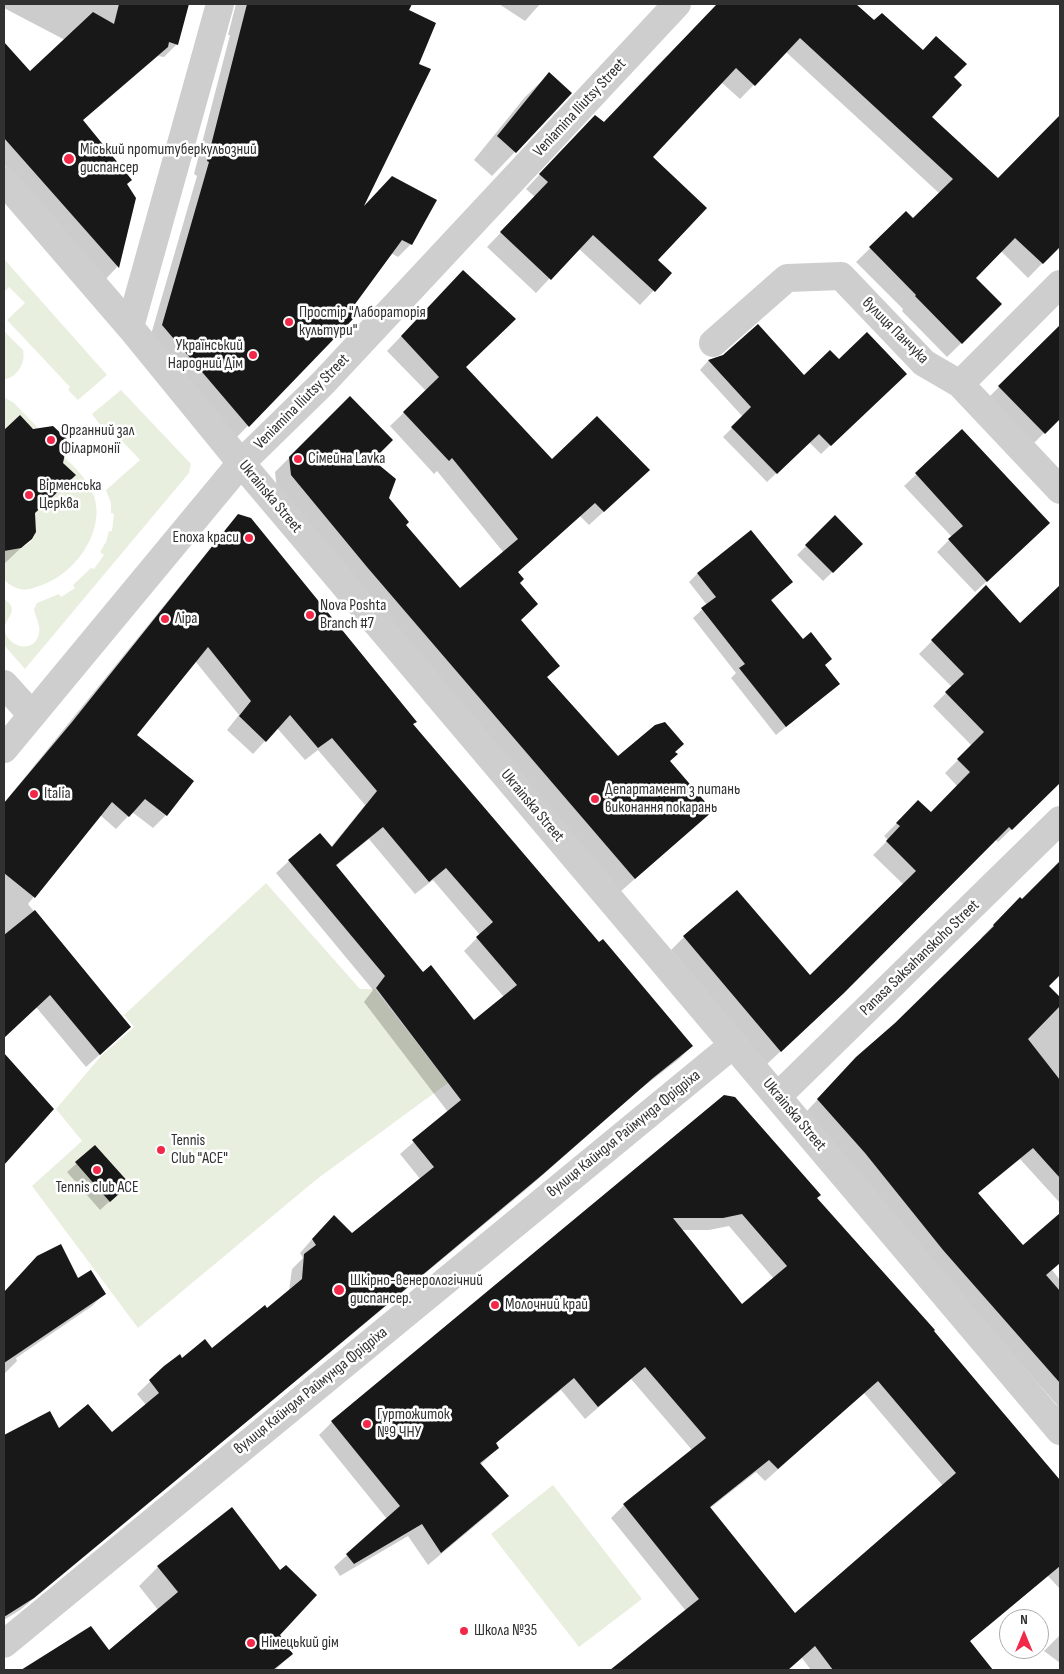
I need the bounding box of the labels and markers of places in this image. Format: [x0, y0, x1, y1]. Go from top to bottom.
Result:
place label: Міський протитуберкульозний диспансер [80, 140, 257, 178]
marker: Міський протитуберкульозний диспансер [62, 152, 76, 166]
place label: Простір "Лабораторія культури" [299, 303, 426, 341]
marker: Простір "Лабораторія культури" [283, 316, 295, 328]
place label: Український Народний Дім [168, 336, 243, 374]
marker: Український Народний Дім [247, 349, 259, 361]
place label: Органний зал Філармонії [61, 421, 134, 459]
marker: Органний зал Філармонії [45, 434, 57, 446]
place label: Сімейна Lavka [308, 449, 385, 469]
marker: Сімейна Lavka [292, 453, 304, 465]
place label: Вірменська Церква [39, 476, 102, 514]
marker: Вірменська Церква [23, 489, 35, 501]
place label: Епоха краси [173, 528, 239, 548]
marker: Епоха краси [243, 532, 255, 544]
place label: Nova Poshta Branch #7 [320, 596, 386, 634]
place label: Ліра [175, 609, 197, 629]
marker: Nova Poshta Branch #7 [304, 609, 316, 621]
marker: Ліра [159, 613, 171, 625]
place label: Департамент з питань виконання покарань [605, 780, 740, 818]
place label: Italia [44, 784, 71, 804]
marker: Italia [28, 788, 40, 800]
marker: Департамент з питань виконання покарань [589, 793, 601, 805]
place label: Tennis Club "ACE" [171, 1131, 228, 1169]
marker: Tennis Club "ACE" [155, 1144, 167, 1156]
marker: Tennis club ACE [91, 1164, 103, 1176]
place label: Tennis club ACE [55, 1178, 139, 1198]
place label: Шкірно-венерологічний диспансер. [350, 1271, 483, 1309]
marker: Шкірно-венерологічний диспансер. [332, 1283, 346, 1297]
place label: Молочний край [505, 1295, 588, 1315]
marker: Молочний край [489, 1299, 501, 1311]
place label: Гуртожиток №9 ЧНУ [377, 1405, 450, 1443]
marker: Гуртожиток №9 ЧНУ [361, 1418, 373, 1430]
place label: Школа №35 [474, 1621, 537, 1641]
marker: Школа №35 [458, 1625, 470, 1637]
place label: Німецький дім [261, 1633, 339, 1653]
marker: Німецький дім [245, 1637, 257, 1649]

